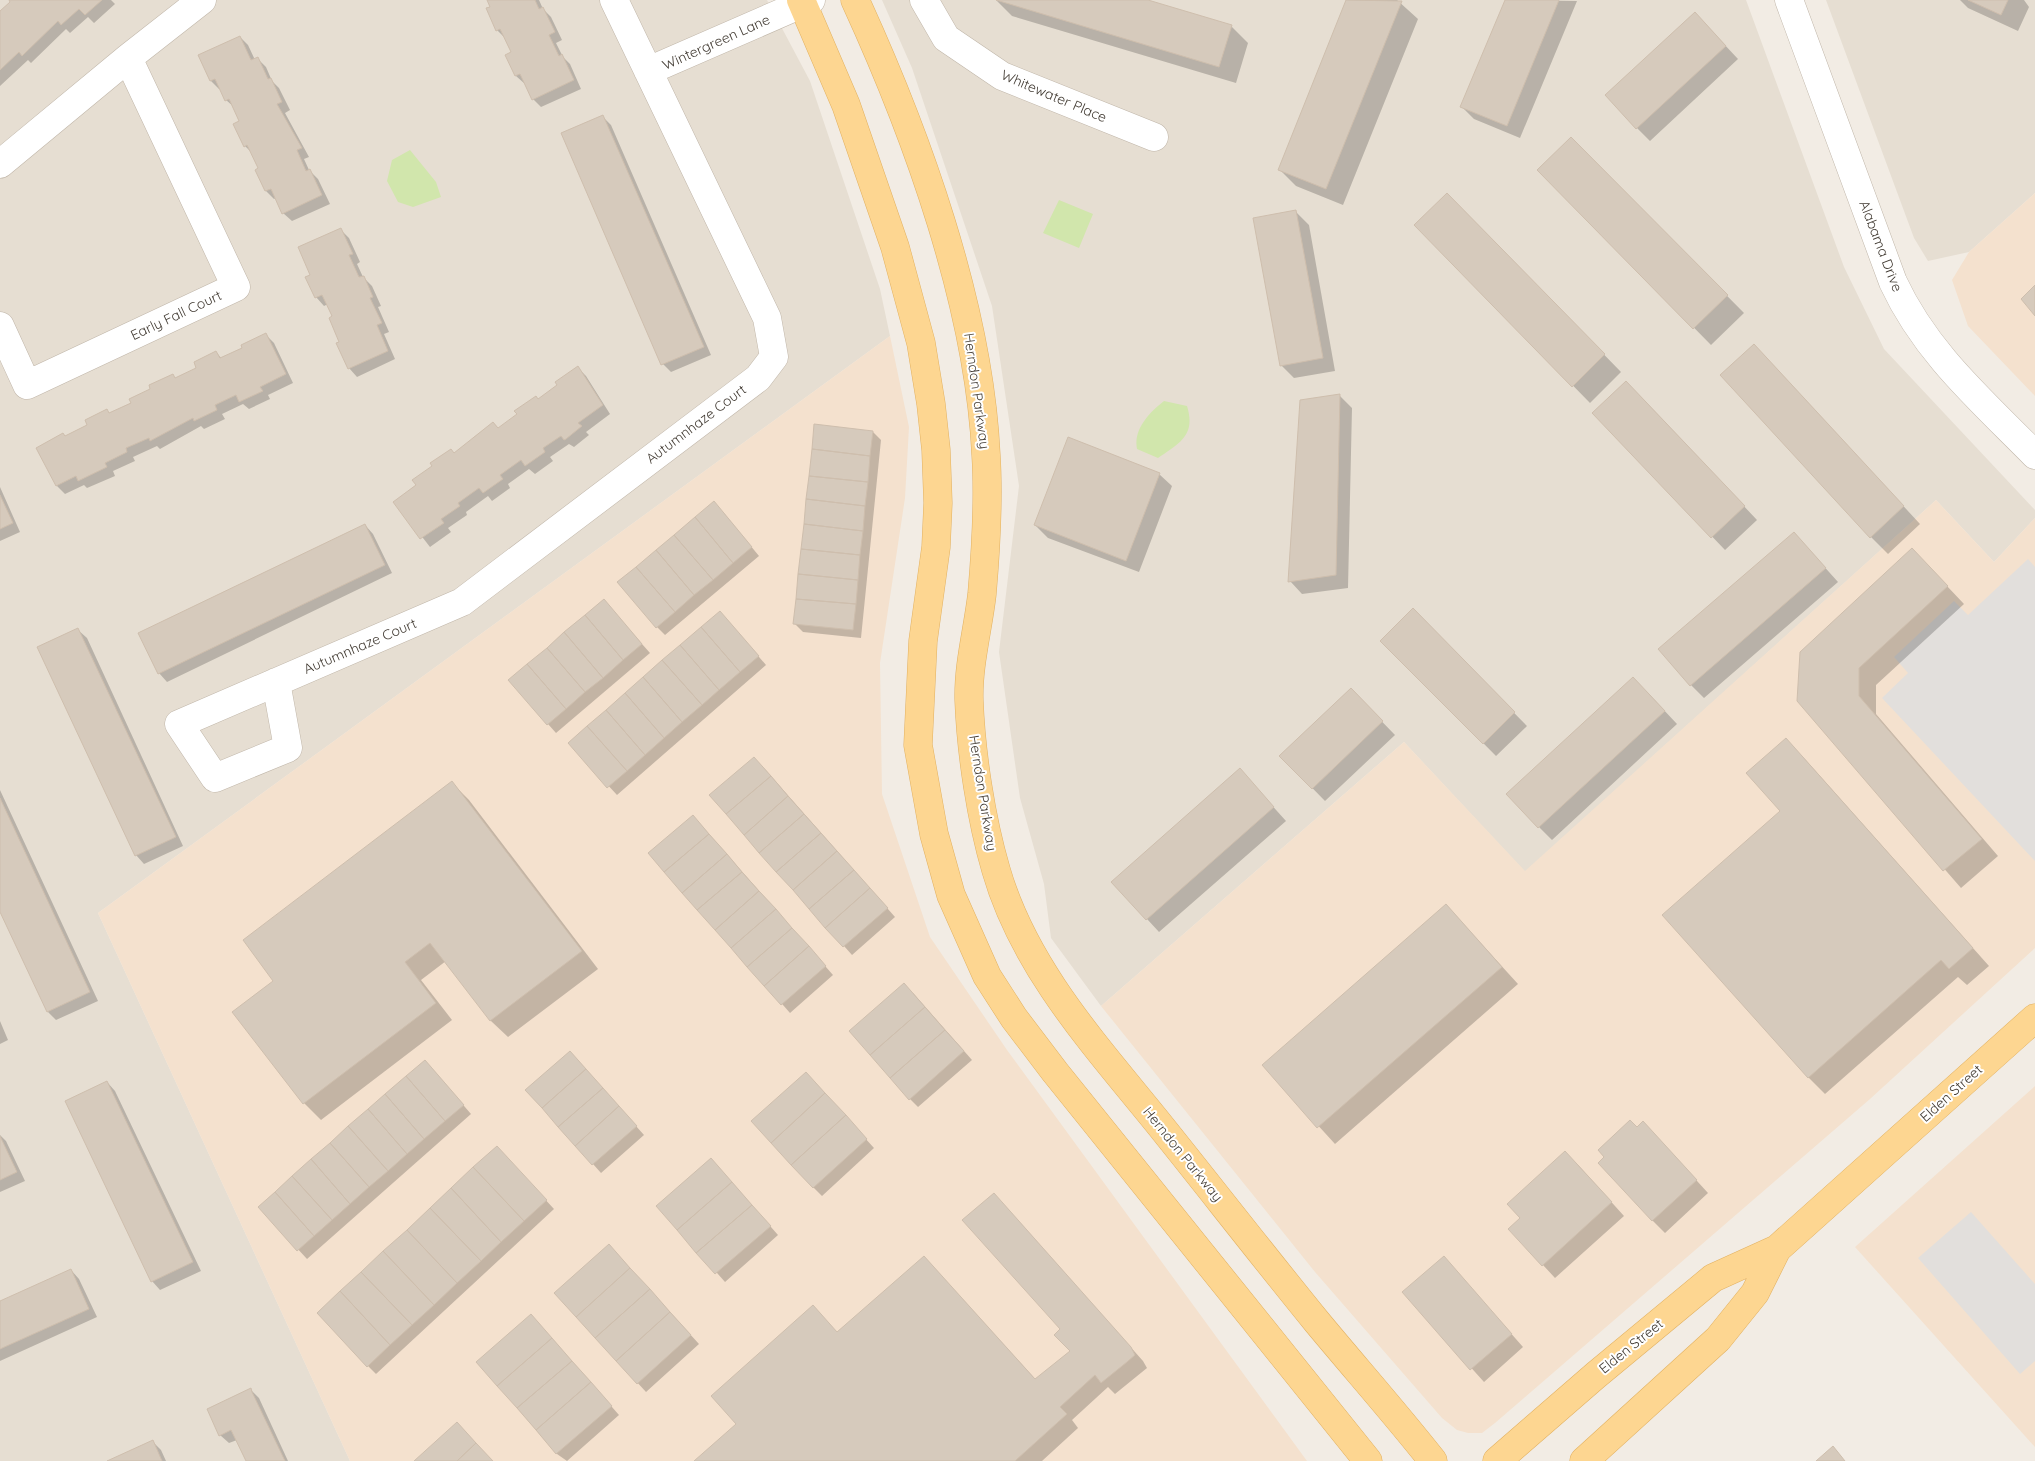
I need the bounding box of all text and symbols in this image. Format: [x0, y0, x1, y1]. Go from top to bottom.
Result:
street label: Wintergreen Lane [659, 10, 773, 74]
street label: Whitewater Place [998, 66, 1110, 126]
street label: Alabama Drive [1855, 198, 1907, 294]
street label: Early Fall Court [127, 286, 225, 344]
street label: Herndon Parkway [960, 332, 994, 450]
street label: Autumnhaze Court [642, 380, 750, 468]
street label: Autumnhaze Court [301, 614, 419, 678]
street label: Herndon Parkway [965, 734, 1001, 852]
street label: Elden Street [1916, 1060, 1986, 1126]
street label: Herndon Parkway [1139, 1103, 1227, 1205]
street label: Elden Street [1595, 1314, 1667, 1377]

